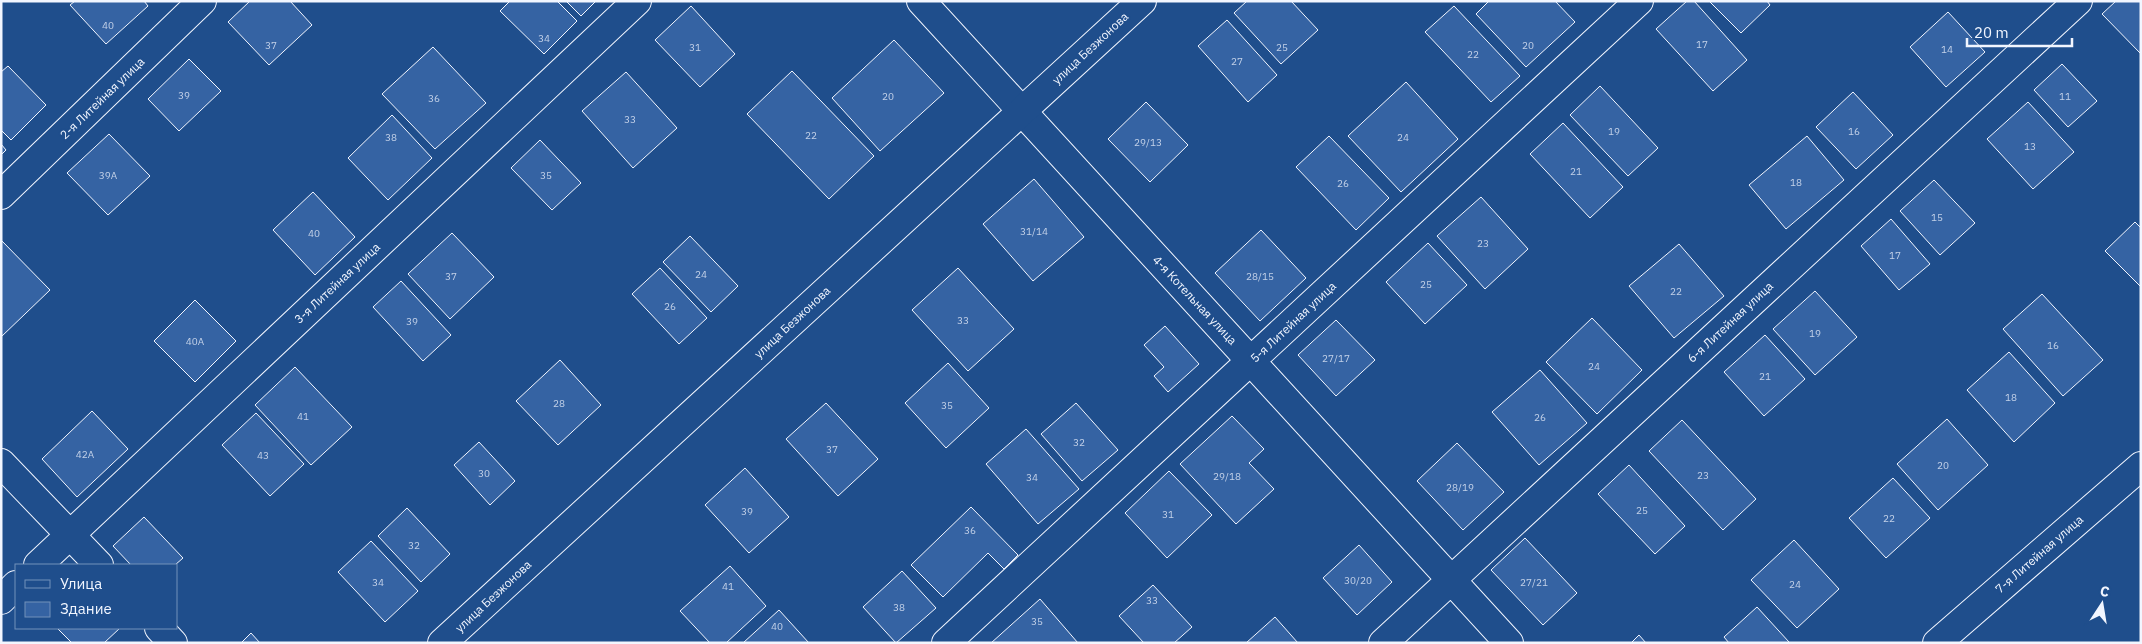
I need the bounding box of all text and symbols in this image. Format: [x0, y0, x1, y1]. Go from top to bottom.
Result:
street label: улица Безжонова [1049, 8, 1132, 87]
scale bar [1967, 15, 2072, 47]
house number: 40 [102, 19, 114, 32]
text: 20 m [1974, 23, 2009, 42]
house number: 34 [538, 32, 550, 45]
house number: 17 [1696, 38, 1708, 51]
house number: 37 [265, 39, 277, 52]
house number: 20 [1522, 39, 1534, 52]
house number: 31 [689, 41, 701, 54]
house number: 25 [1276, 41, 1288, 54]
house number: 14 [1941, 43, 1953, 56]
house number: 22 [1467, 48, 1479, 61]
street label: 2-я Литейная улица [57, 53, 148, 142]
house number: 27 [1231, 55, 1243, 68]
house number: 39 [178, 89, 190, 102]
house number: 20 [882, 90, 894, 103]
house number: 11 [2059, 90, 2071, 103]
house number: 36 [428, 92, 440, 105]
house number: 33 [624, 113, 636, 126]
house number: 19 [1608, 125, 1620, 138]
house number: 16 [1848, 125, 1860, 138]
house number: 22 [805, 129, 817, 142]
house number: 38 [385, 131, 397, 144]
house number: 24 [1397, 131, 1409, 144]
house number: 29/13 [1134, 136, 1162, 149]
house number: 13 [2024, 140, 2036, 153]
house number: 21 [1570, 165, 1582, 178]
house number: 39А [99, 169, 118, 182]
house number: 35 [540, 169, 552, 182]
house number: 18 [1790, 176, 1802, 189]
house number: 26 [1337, 177, 1349, 190]
house number: 15 [1931, 211, 1943, 224]
house number: 31/14 [1020, 225, 1048, 238]
house number: 40 [308, 227, 320, 240]
house number: 23 [1477, 237, 1489, 250]
street label: 3-я Литейная улица [291, 239, 383, 327]
house number: 17 [1889, 249, 1901, 262]
street label: 4-я Котельная улица [1150, 252, 1241, 348]
house number: 24 [695, 268, 707, 281]
house number: 37 [445, 270, 457, 283]
house number: 28/15 [1246, 270, 1274, 283]
street label: 5-я Литейная улица [1247, 278, 1339, 366]
house number: 25 [1420, 278, 1432, 291]
street label: 6-я Литейная улица [1684, 278, 1776, 366]
street label: улица Безжонова [751, 282, 834, 361]
house number: 22 [1670, 285, 1682, 298]
house number: 26 [664, 300, 676, 313]
house number: 33 [957, 314, 969, 327]
house number: 39 [406, 315, 418, 328]
house number: 19 [1809, 327, 1821, 340]
house number: 40А [186, 335, 205, 348]
house number: 16 [2047, 339, 2059, 352]
house number: 27/17 [1322, 352, 1350, 365]
house number: 24 [1588, 360, 1600, 373]
house number: 21 [1759, 370, 1771, 383]
house number: 18 [2005, 391, 2017, 404]
house number: 28 [553, 397, 565, 410]
house number: 35 [941, 399, 953, 412]
house number: 41 [297, 410, 309, 423]
house number: 26 [1534, 411, 1546, 424]
house number: 32 [1073, 436, 1085, 449]
house number: 37 [826, 443, 838, 456]
house number: 42А [76, 448, 95, 461]
house number: 43 [257, 449, 269, 462]
house number: 20 [1937, 459, 1949, 472]
house number: 30 [478, 467, 490, 480]
house number: 23 [1697, 469, 1709, 482]
house number: 29/18 [1213, 470, 1241, 483]
house number: 34 [1026, 471, 1038, 484]
house number: 28/19 [1446, 481, 1474, 494]
house number: 25 [1636, 504, 1648, 517]
house number: 39 [741, 505, 753, 518]
house number: 31 [1162, 508, 1174, 521]
street label: 7-я Литейная улица [1992, 511, 2086, 596]
house number: 22 [1883, 512, 1895, 525]
house number: 36 [964, 524, 976, 537]
house number: 32 [408, 539, 420, 552]
street label: улица Безжонова [452, 556, 535, 635]
legend [15, 564, 178, 629]
text: Улица [60, 574, 102, 593]
house number: 30/20 [1344, 574, 1372, 587]
house number: 34 [372, 576, 384, 589]
house number: 27/21 [1520, 576, 1548, 589]
house number: 24 [1789, 578, 1801, 591]
north arrow [2077, 579, 2127, 629]
house number: 41 [722, 580, 734, 593]
text: С [2098, 582, 2111, 601]
house number: 33 [1146, 594, 1158, 607]
text: Здание [60, 599, 112, 618]
house number: 38 [893, 601, 905, 614]
house number: 35 [1031, 615, 1043, 628]
house number: 40 [771, 620, 783, 633]

